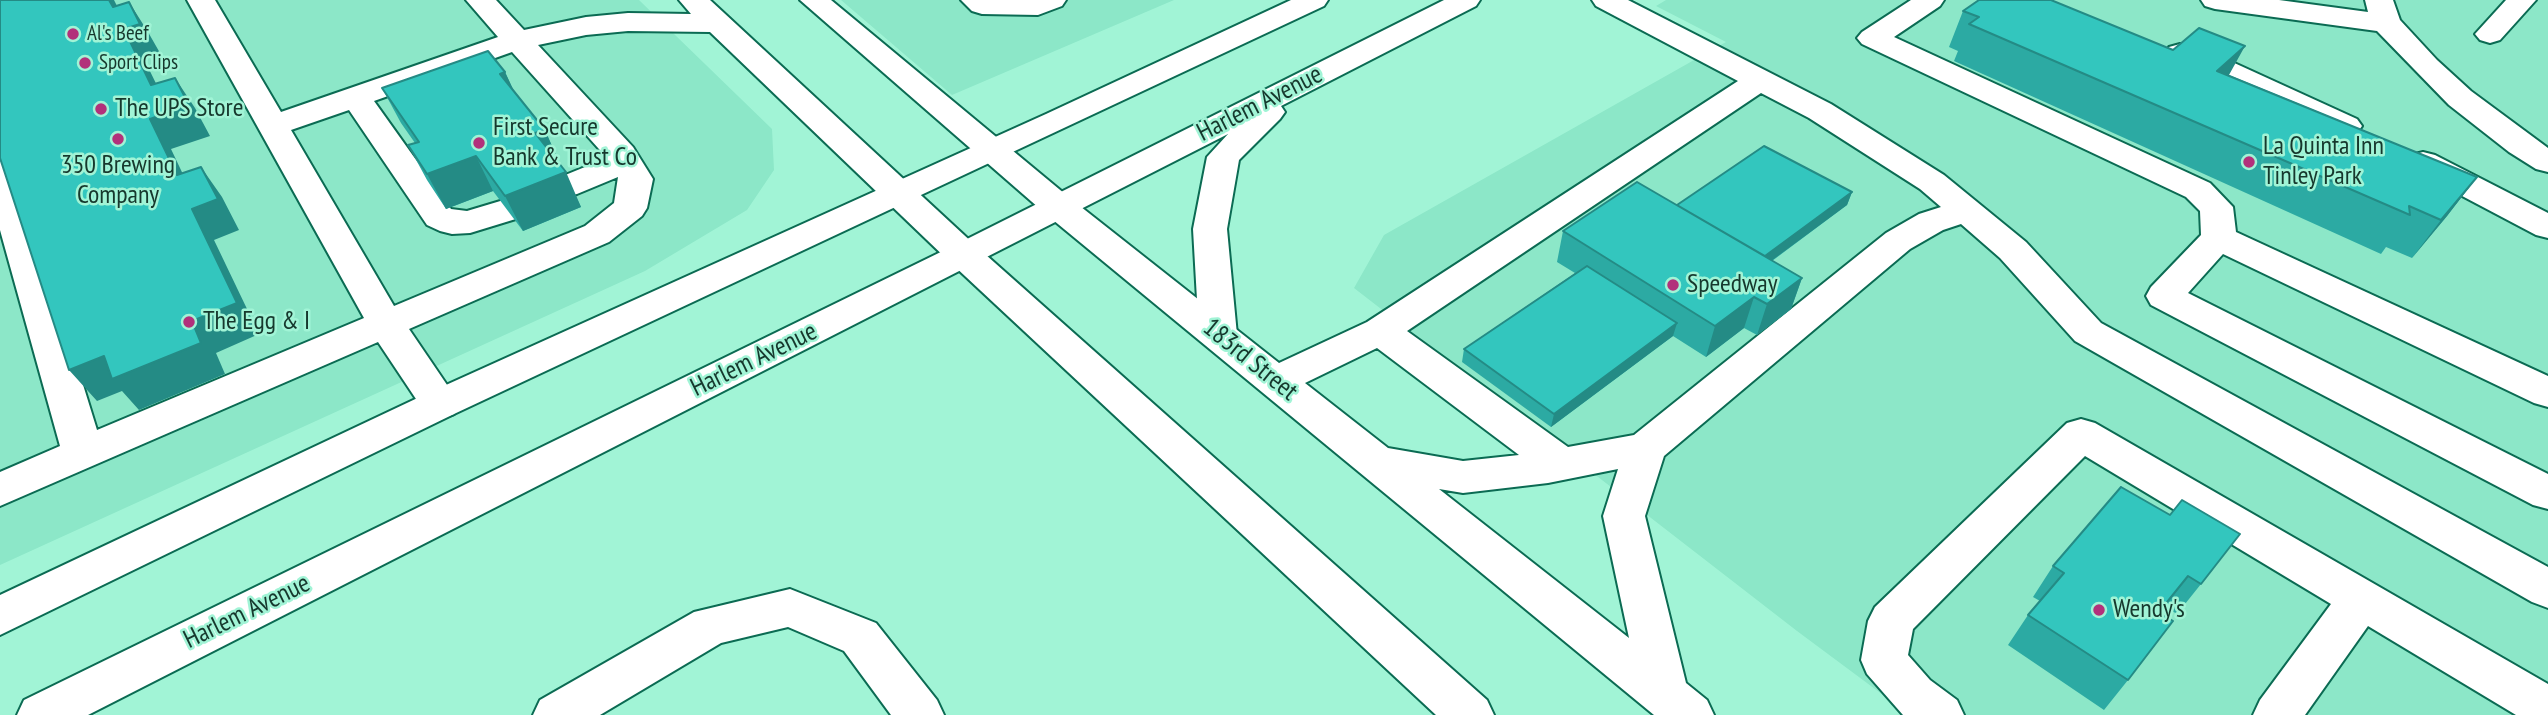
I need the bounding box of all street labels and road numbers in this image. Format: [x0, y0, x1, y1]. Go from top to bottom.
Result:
street label: Harlem Avenue [1192, 59, 1328, 149]
street label: 183rd Street [1196, 312, 1304, 408]
street label: Harlem Avenue [686, 316, 822, 404]
street label: Harlem Avenue [179, 568, 315, 656]

